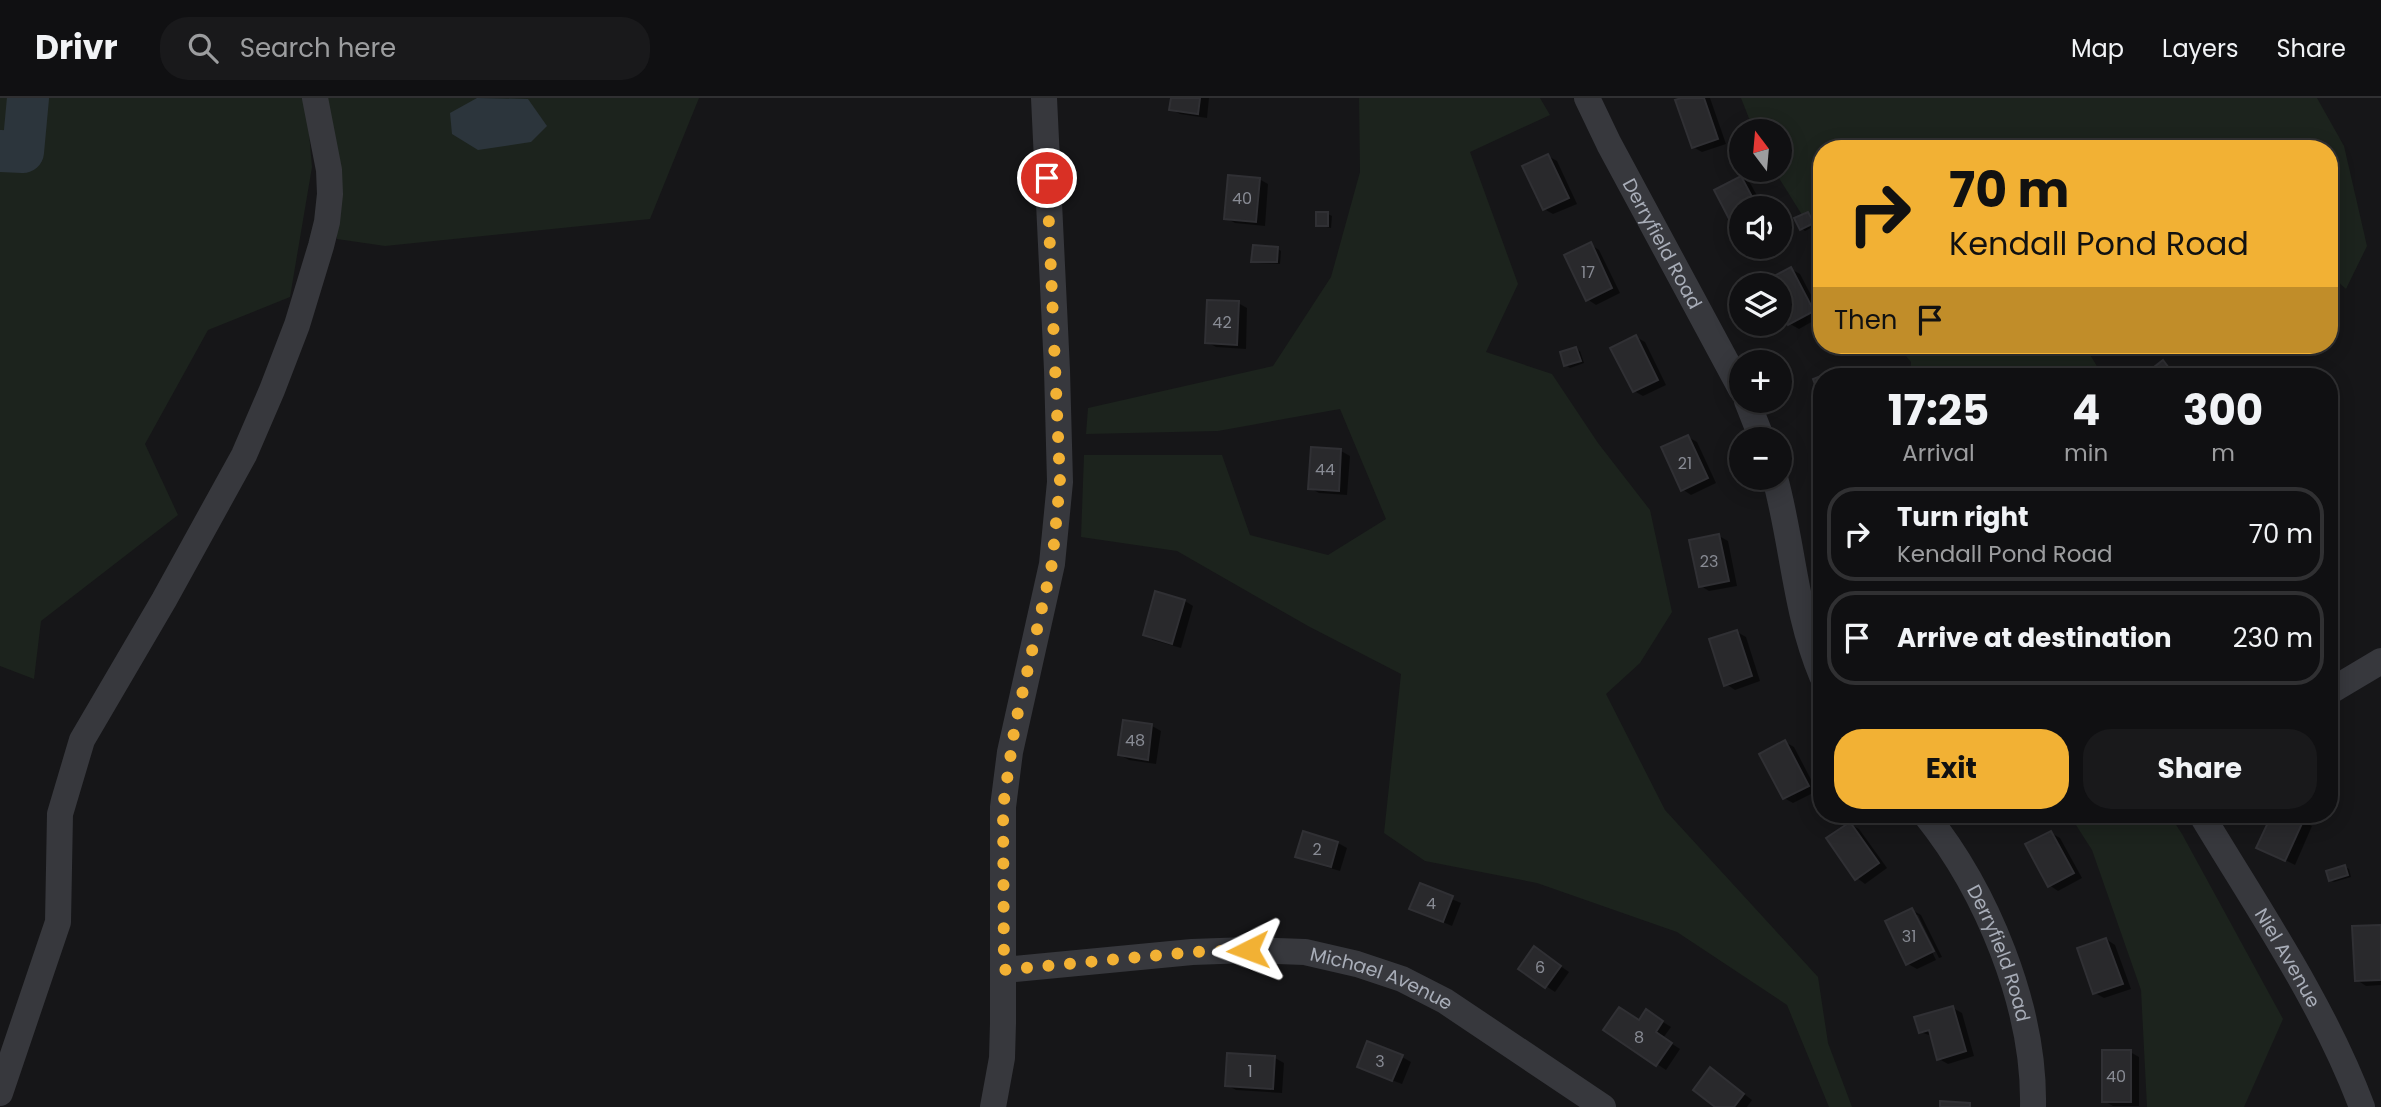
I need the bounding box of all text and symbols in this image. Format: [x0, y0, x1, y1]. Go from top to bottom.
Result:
search box [160, 17, 650, 80]
text: Drivr [35, 24, 118, 71]
icon: search [184, 29, 222, 67]
text: Search here [240, 30, 396, 66]
text: Map [2071, 32, 2124, 65]
text: Layers [2162, 32, 2238, 65]
text: Share [2276, 32, 2346, 65]
north arrow [1729, 119, 1792, 182]
map controls [1729, 119, 1792, 490]
pin [1017, 148, 1077, 208]
text: 70 m [1949, 156, 2069, 224]
icon: arrive [1028, 159, 1066, 197]
icon: right [1834, 168, 1925, 259]
street label: Derryfield Road [1616, 173, 1709, 314]
house number: 40 [1232, 187, 1252, 210]
button: sound [1729, 196, 1792, 259]
text: Kendall Pond Road [1949, 221, 2249, 266]
house number: 17 [1581, 261, 1595, 284]
button: layers [1729, 273, 1792, 336]
icon: arrive [1911, 301, 1949, 339]
text: Then [1834, 302, 1897, 338]
house number: 42 [1212, 311, 1232, 334]
button: + [1729, 350, 1792, 413]
text: 17:25 [1888, 381, 1989, 440]
text: 4 [2072, 381, 2100, 440]
text: 300 [2183, 381, 2263, 440]
button: − [1729, 427, 1792, 490]
text: Arrival [1902, 437, 1975, 469]
text: min [2064, 437, 2108, 469]
text: m [2211, 437, 2235, 469]
house number: 21 [1678, 452, 1692, 475]
house number: 44 [1315, 458, 1335, 481]
text: Turn right [1897, 499, 2029, 535]
icon: right [1838, 515, 1876, 553]
text: 70 m [2249, 516, 2313, 552]
text: Kendall Pond Road [1897, 538, 2113, 570]
house number: 23 [1700, 550, 1718, 573]
icon: arrive [1838, 619, 1876, 657]
text: Arrive at destination [1897, 620, 2172, 656]
text: 230 m [2233, 620, 2313, 656]
house number: 48 [1125, 729, 1145, 752]
button: Exit [1834, 729, 2069, 809]
button: Share [2083, 729, 2317, 809]
house number: 2 [1312, 838, 1322, 861]
street label: Derryfield Road [1961, 880, 2037, 1024]
house number: 4 [1426, 892, 1436, 915]
street label: Niel Avenue [2248, 903, 2327, 1012]
position arrow [1211, 913, 1285, 987]
house number: 31 [1902, 925, 1916, 948]
street label: Michael Avenue [1308, 940, 1459, 1016]
house number: 6 [1535, 956, 1545, 979]
house number: 8 [1634, 1026, 1644, 1049]
house number: 3 [1375, 1050, 1385, 1073]
house number: 1 [1247, 1060, 1253, 1083]
house number: 40 [2106, 1065, 2126, 1088]

